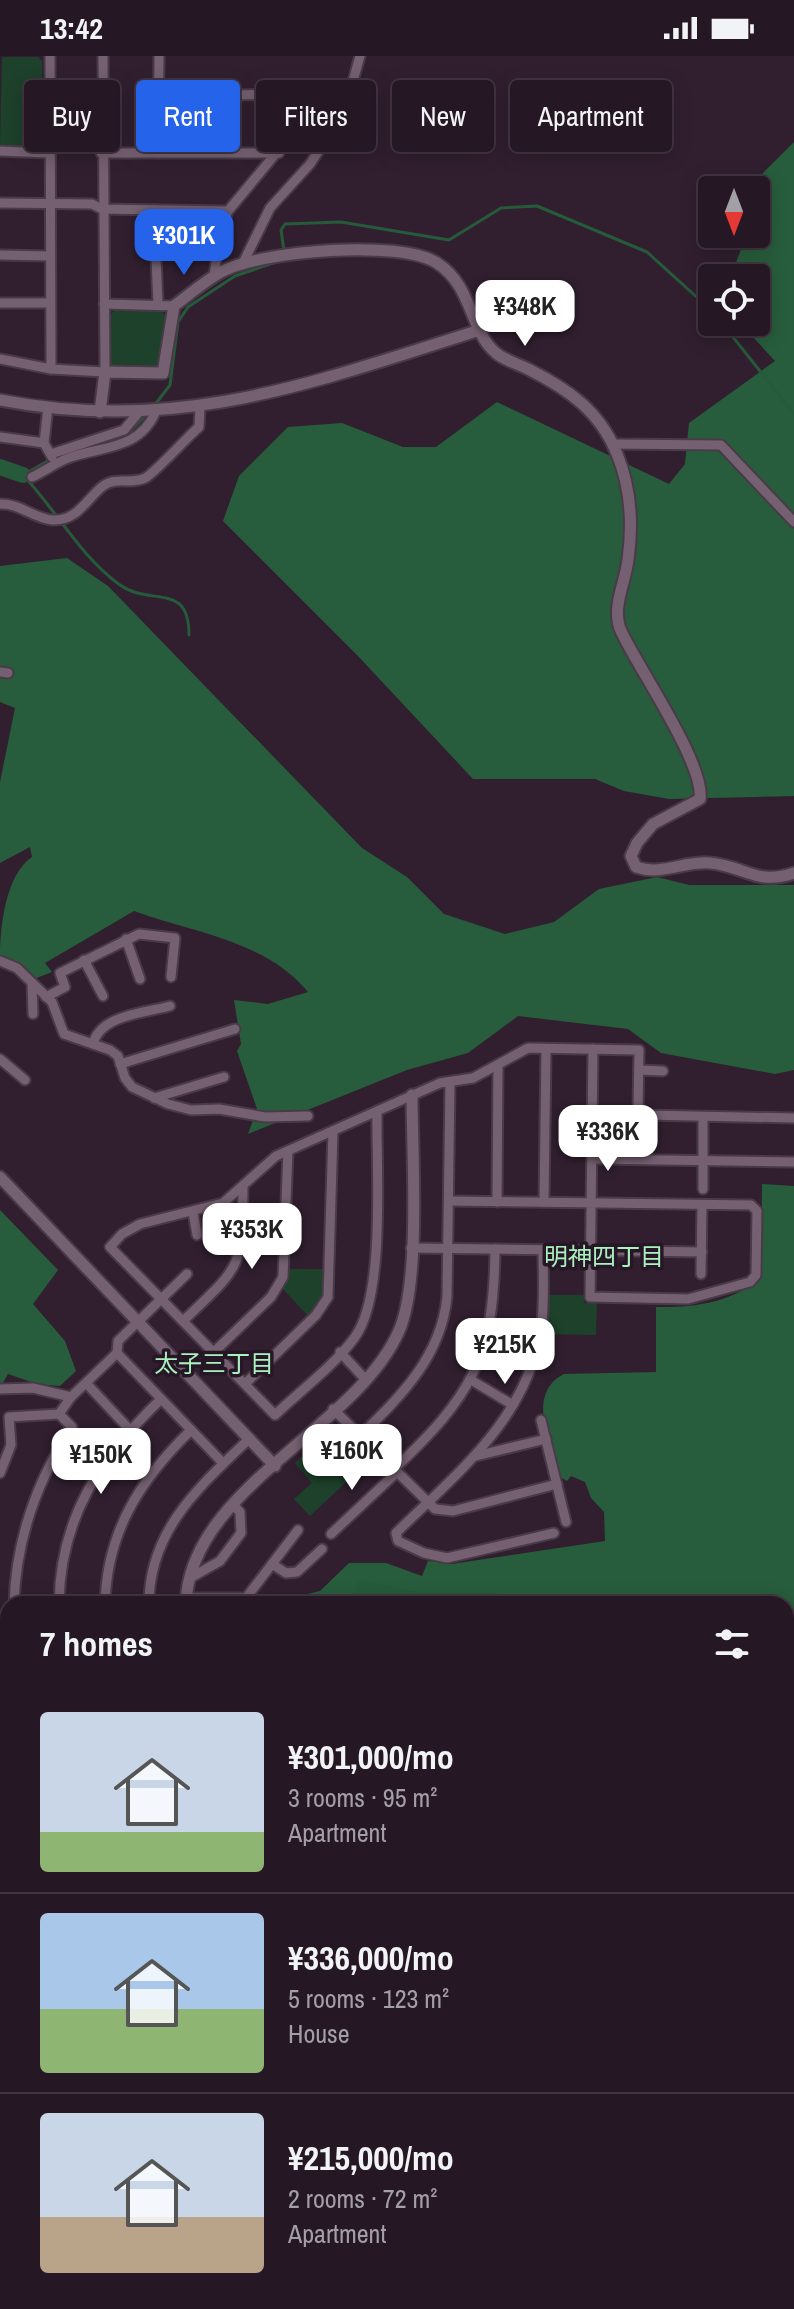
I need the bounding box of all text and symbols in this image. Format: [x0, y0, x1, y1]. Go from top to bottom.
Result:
text: 13:42 [40, 8, 103, 48]
chip: Buy [24, 80, 120, 152]
chip: Rent [136, 80, 240, 152]
chip: Filters [256, 80, 376, 152]
chip: New [392, 80, 494, 152]
chip: Apartment [510, 80, 672, 152]
north arrow [698, 176, 770, 248]
map controls [698, 176, 770, 336]
pin: ¥301K [128, 209, 240, 277]
text: ¥301K [153, 217, 215, 252]
button: locate [698, 264, 770, 336]
pin: ¥348K [469, 280, 581, 348]
text: ¥348K [494, 288, 556, 323]
pin: ¥336K [552, 1105, 664, 1173]
text: ¥336K [577, 1113, 639, 1148]
pin: ¥353K [196, 1203, 308, 1271]
text: ¥353K [221, 1211, 283, 1246]
district label: 明神四丁目 [544, 1240, 664, 1272]
pin: ¥215K [449, 1318, 561, 1386]
text: ¥215K [474, 1326, 536, 1361]
district label: 太子三丁目 [154, 1347, 274, 1379]
pin: ¥160K [296, 1424, 408, 1492]
pin: ¥150K [45, 1428, 157, 1496]
text: ¥160K [321, 1432, 383, 1467]
text: ¥150K [70, 1436, 132, 1471]
text: 7 homes [40, 1621, 153, 1667]
icon: filters [710, 1622, 754, 1666]
text: ¥301,000/mo [288, 1734, 454, 1780]
icon: home [104, 1744, 200, 1840]
text: 3 rooms · 95 m² [288, 1780, 437, 1815]
text: Apartment [288, 1815, 386, 1850]
text: ¥336,000/mo [288, 1935, 454, 1981]
icon: home [104, 1945, 200, 2041]
text: 5 rooms · 123 m² [288, 1981, 449, 2016]
text: House [288, 2016, 350, 2051]
text: ¥215,000/mo [288, 2135, 454, 2181]
icon: home [104, 2145, 200, 2241]
text: 2 rooms · 72 m² [288, 2181, 437, 2216]
text: Apartment [288, 2216, 386, 2251]

